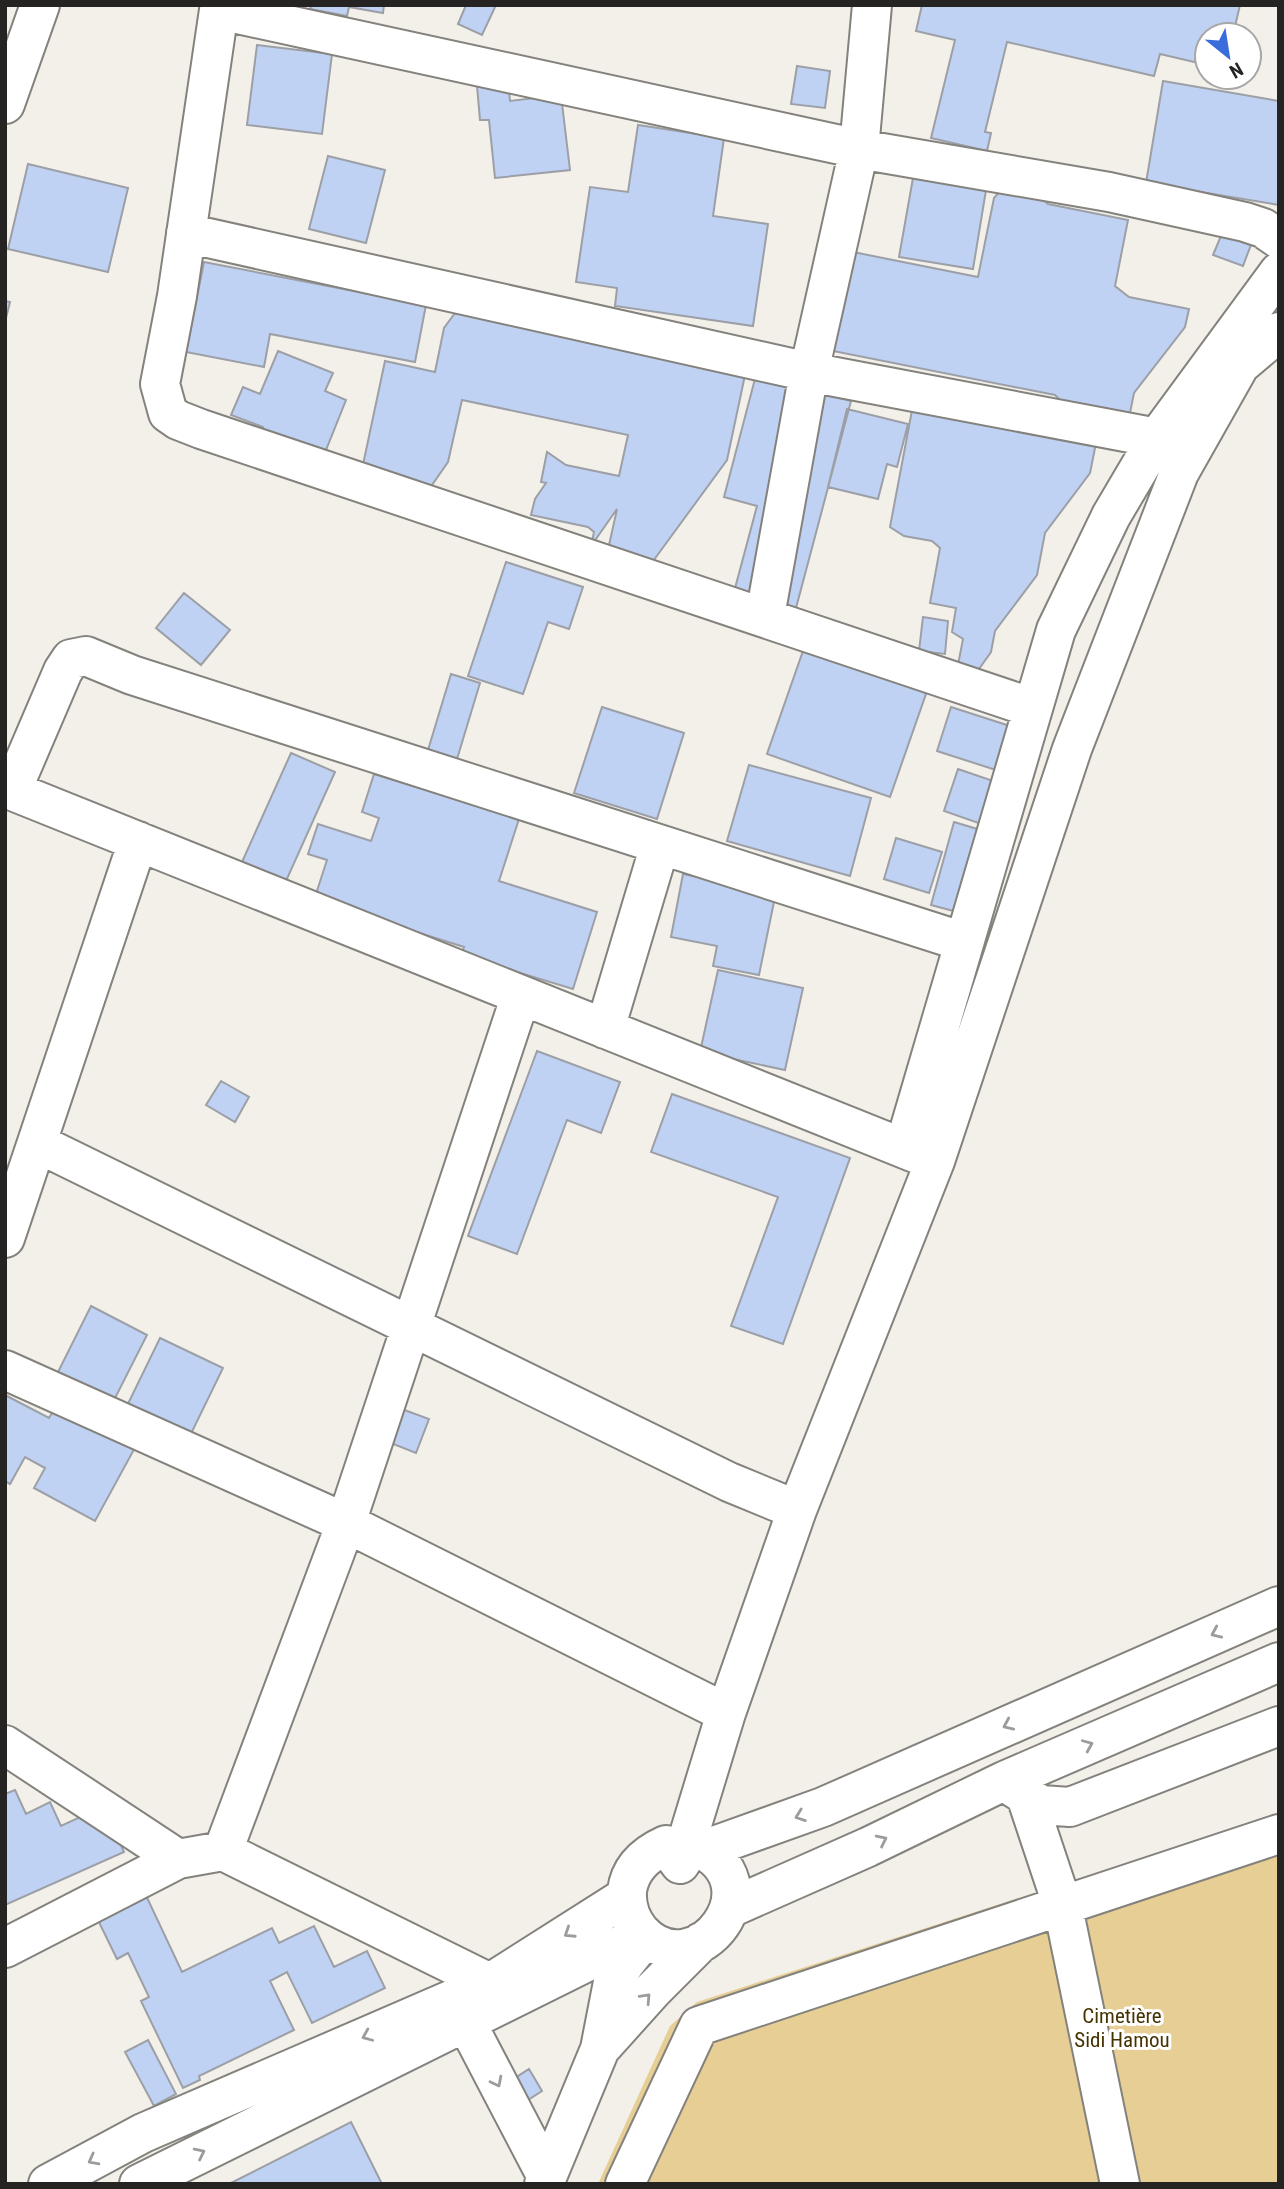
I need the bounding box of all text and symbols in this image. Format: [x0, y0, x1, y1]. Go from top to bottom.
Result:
north arrow [1193, 21, 1263, 91]
text: N [1225, 57, 1247, 83]
one-way arrow [1211, 1625, 1224, 1639]
one-way arrow [1003, 1717, 1015, 1731]
one-way arrow [1081, 1739, 1093, 1753]
one-way arrow [794, 1808, 806, 1822]
one-way arrow [875, 1835, 887, 1849]
one-way arrow [564, 1925, 577, 1938]
one-way arrow [637, 1993, 650, 2006]
park label: Cimetière Sidi Hamou [1074, 2004, 1170, 2052]
one-way arrow [362, 2028, 375, 2042]
one-way arrow [489, 2075, 503, 2087]
one-way arrow [193, 2148, 205, 2162]
one-way arrow [88, 2152, 100, 2165]

